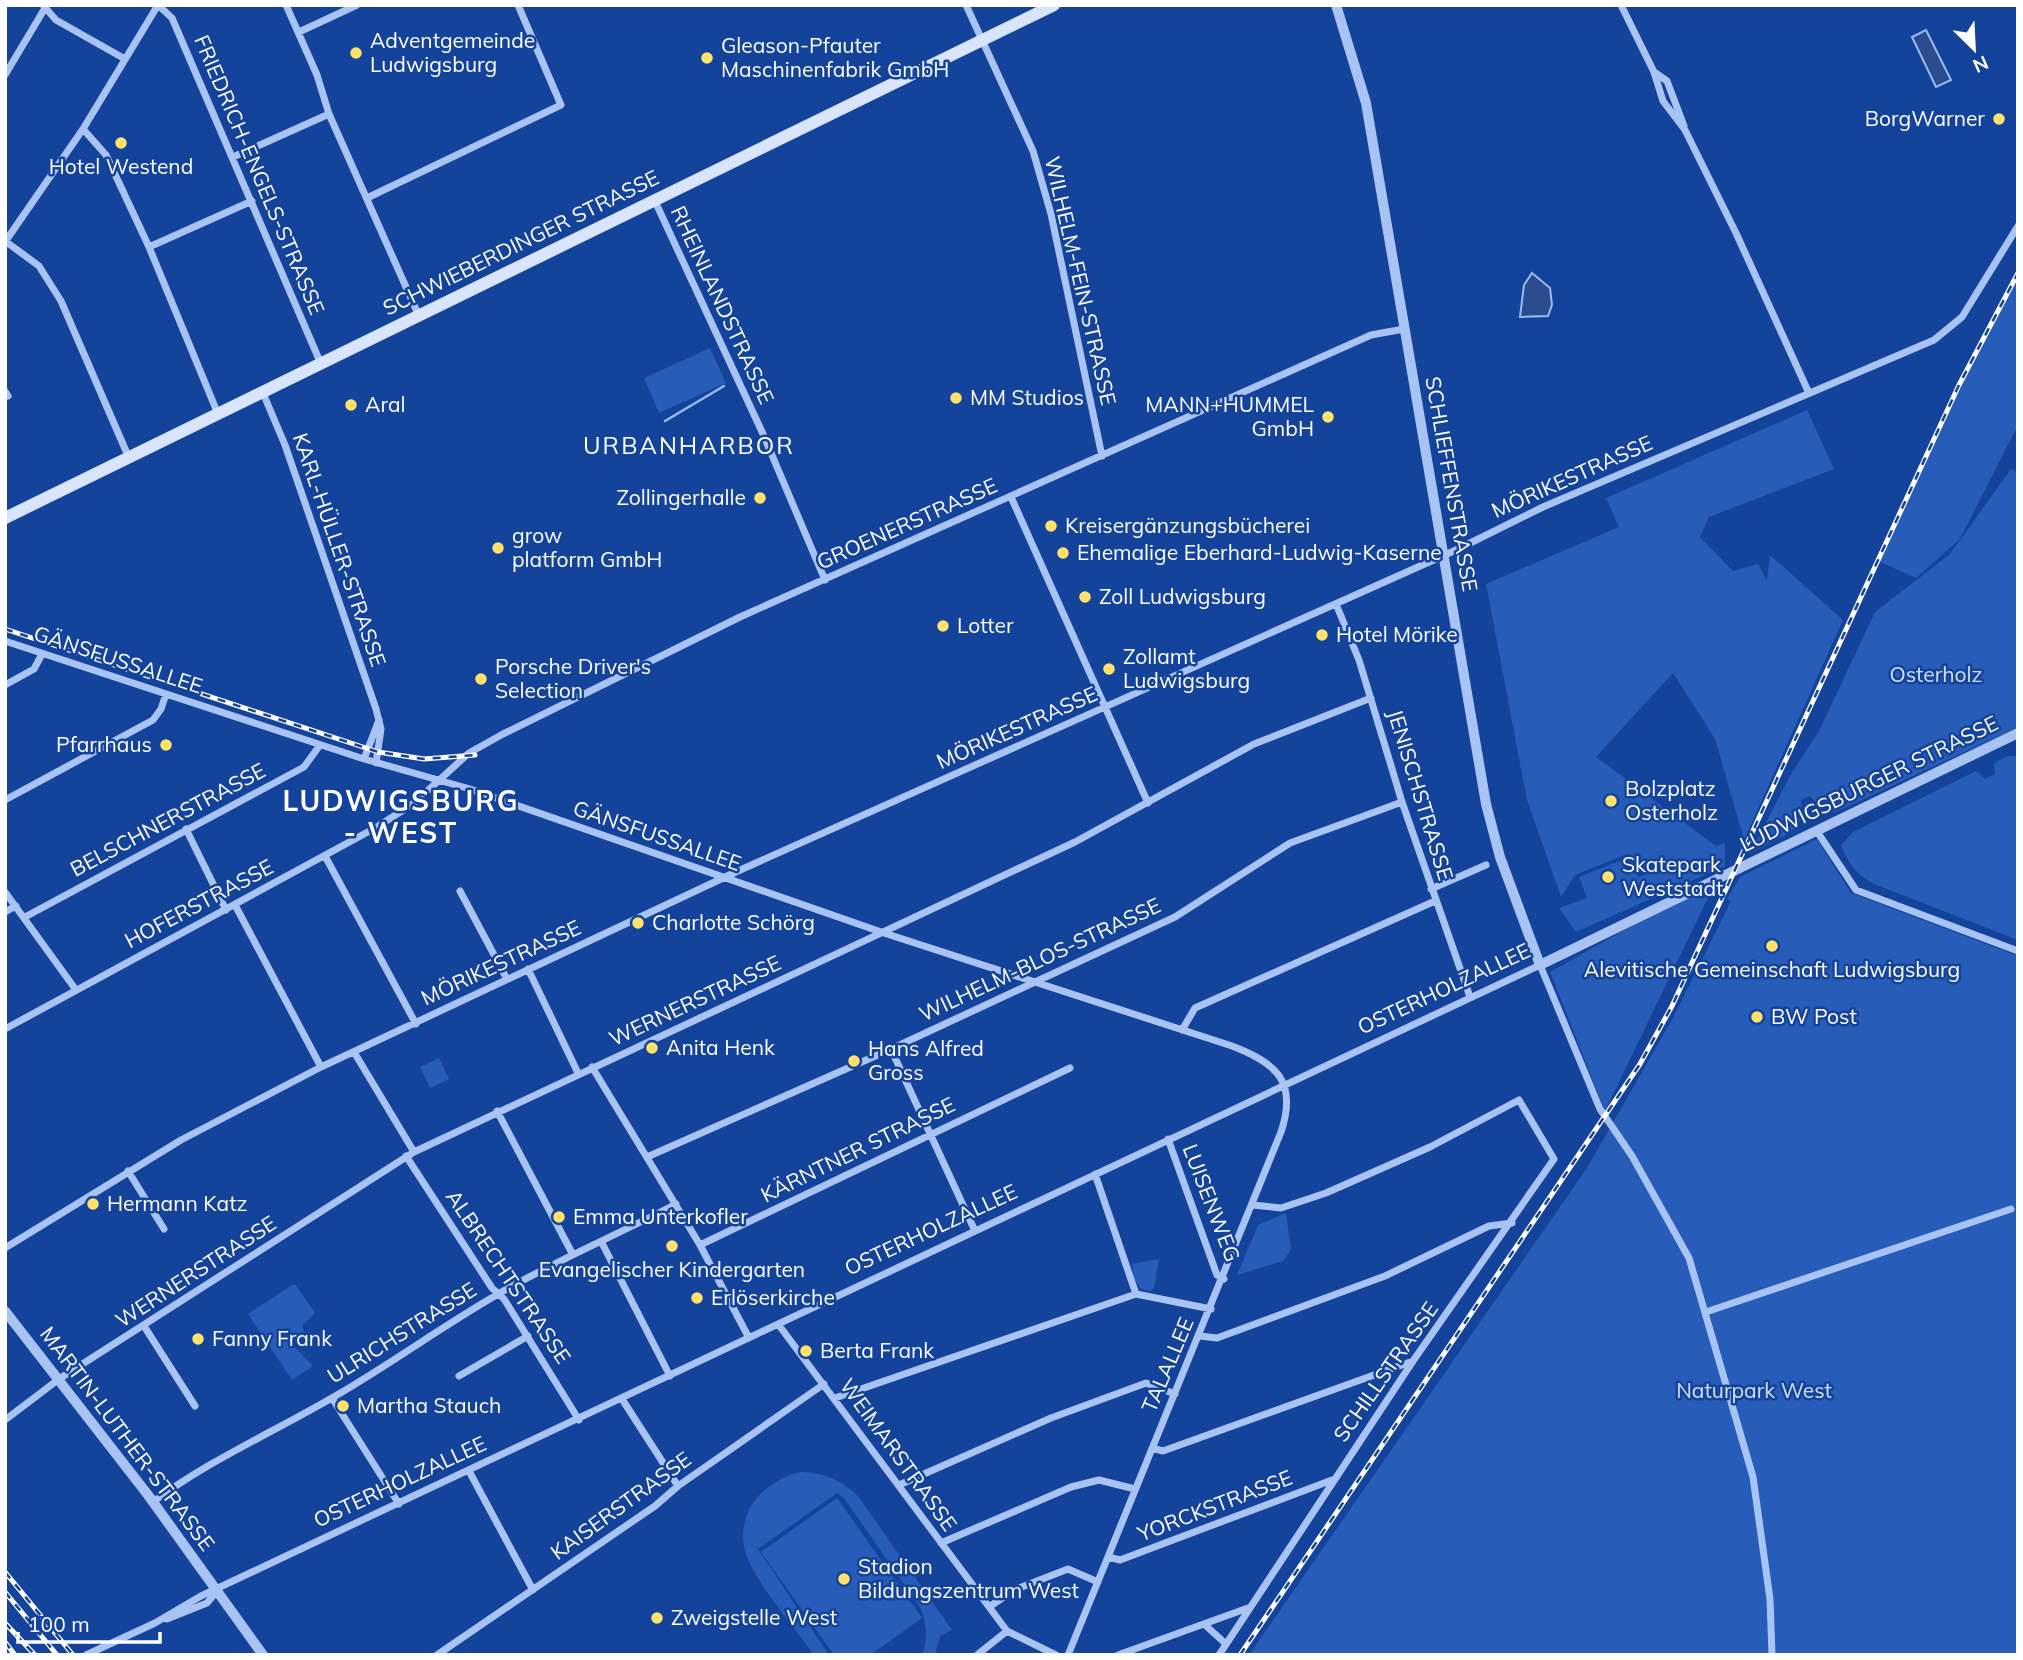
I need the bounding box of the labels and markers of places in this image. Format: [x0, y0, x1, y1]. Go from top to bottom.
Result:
place label: Adventgemeinde Ludwigsburg [370, 27, 535, 77]
place label: Gleason-Pfauter Maschinenfabrik GmbH [721, 32, 949, 82]
marker: Adventgemeinde Ludwigsburg [348, 45, 364, 61]
marker: Gleason-Pfauter Maschinenfabrik GmbH [699, 50, 715, 66]
place label: BorgWarner [1865, 105, 1985, 131]
marker: BorgWarner [1991, 111, 2007, 127]
marker: Hotel Westend [113, 135, 129, 151]
place label: Hotel Westend [49, 153, 193, 179]
place label: MM Studios [970, 384, 1084, 410]
marker: MM Studios [948, 390, 964, 406]
place label: Aral [365, 391, 406, 417]
place label: MANN+HUMMEL GmbH [1145, 391, 1315, 441]
marker: Aral [343, 397, 359, 413]
marker: MANN+HUMMEL GmbH [1320, 409, 1336, 425]
place label: Zollingerhalle [616, 484, 746, 510]
marker: Zollingerhalle [752, 490, 768, 506]
place label: Kreisergänzungsbücherei [1065, 512, 1310, 538]
marker: Kreisergänzungsbücherei [1043, 518, 1059, 534]
place label: grow platform GmbH [512, 522, 662, 572]
place label: Ehemalige Eberhard-Ludwig-Kaserne [1077, 539, 1442, 565]
marker: grow platform GmbH [490, 540, 506, 556]
marker: Ehemalige Eberhard-Ludwig-Kaserne [1055, 545, 1071, 561]
place label: Zoll Ludwigsburg [1099, 583, 1266, 609]
marker: Zoll Ludwigsburg [1077, 589, 1093, 605]
place label: Lotter [957, 612, 1014, 638]
marker: Lotter [935, 618, 951, 634]
place label: Hotel Mörike [1336, 621, 1458, 647]
marker: Hotel Mörike [1314, 627, 1330, 643]
place label: Zollamt Ludwigsburg [1123, 643, 1250, 693]
place label: Porsche Driver's Selection [495, 653, 651, 703]
marker: Zollamt Ludwigsburg [1101, 661, 1117, 677]
marker: Porsche Driver's Selection [473, 671, 489, 687]
place label: Pfarrhaus [56, 731, 152, 757]
marker: Pfarrhaus [158, 737, 174, 753]
place label: Bolzplatz Osterholz [1625, 775, 1718, 825]
marker: Bolzplatz Osterholz [1603, 793, 1619, 809]
place label: Skatepark Weststadt [1622, 851, 1723, 901]
marker: Skatepark Weststadt [1600, 869, 1616, 885]
place label: Charlotte Schörg [652, 909, 815, 935]
marker: Charlotte Schörg [630, 915, 646, 931]
marker: Alevitische Gemeinschaft Ludwigsburg [1764, 938, 1780, 954]
place label: Alevitische Gemeinschaft Ludwigsburg [1584, 956, 1960, 982]
place label: BW Post [1771, 1003, 1857, 1029]
marker: BW Post [1749, 1009, 1765, 1025]
place label: Anita Henk [666, 1034, 775, 1060]
place label: Hans Alfred Gross [868, 1035, 984, 1085]
marker: Anita Henk [644, 1040, 660, 1056]
marker: Hans Alfred Gross [846, 1053, 862, 1069]
place label: Hermann Katz [107, 1190, 247, 1216]
marker: Hermann Katz [85, 1196, 101, 1212]
place label: Emma Unterkofler [573, 1203, 748, 1229]
marker: Emma Unterkofler [551, 1209, 567, 1225]
marker: Evangelischer Kindergarten [664, 1238, 680, 1254]
place label: Evangelischer Kindergarten [539, 1256, 805, 1282]
place label: Erlöserkirche [711, 1284, 835, 1310]
marker: Erlöserkirche [689, 1290, 705, 1306]
place label: Fanny Frank [212, 1325, 332, 1351]
marker: Fanny Frank [190, 1331, 206, 1347]
place label: Berta Frank [820, 1337, 934, 1363]
marker: Berta Frank [798, 1343, 814, 1359]
place label: Martha Stauch [357, 1392, 501, 1418]
marker: Martha Stauch [335, 1398, 351, 1414]
place label: Stadion Bildungszentrum West [858, 1553, 1079, 1603]
marker: Stadion Bildungszentrum West [836, 1571, 852, 1587]
place label: Zweigstelle West [671, 1604, 837, 1630]
marker: Zweigstelle West [649, 1610, 665, 1626]

